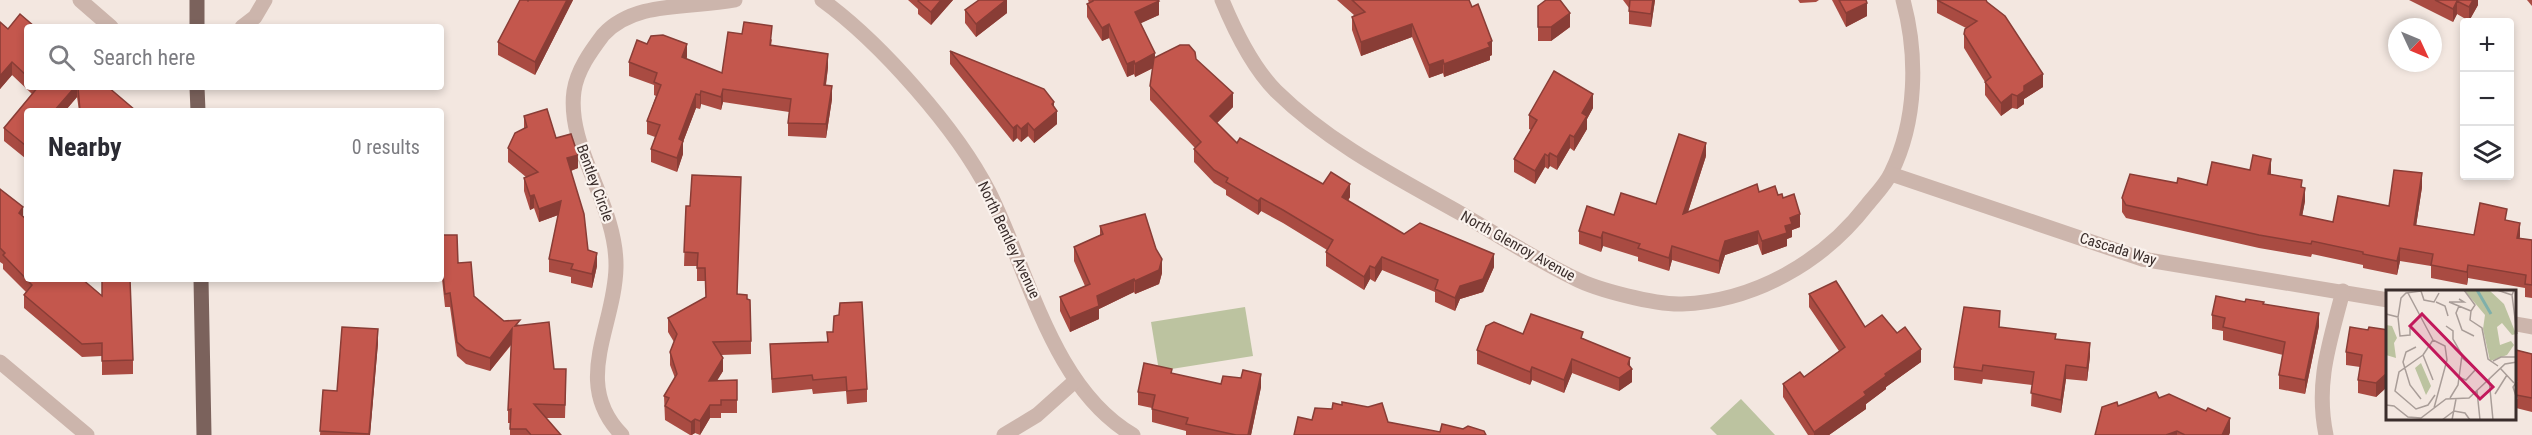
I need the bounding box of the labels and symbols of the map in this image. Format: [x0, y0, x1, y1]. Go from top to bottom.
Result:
north arrow [2388, 18, 2442, 72]
street label: Bentley Circle [573, 142, 617, 224]
street label: North Bentley Avenue [974, 179, 1044, 301]
street label: North Glenroy Avenue [1458, 207, 1578, 285]
street label: Cascada Way [2077, 229, 2159, 269]
inset map [2386, 290, 2517, 420]

